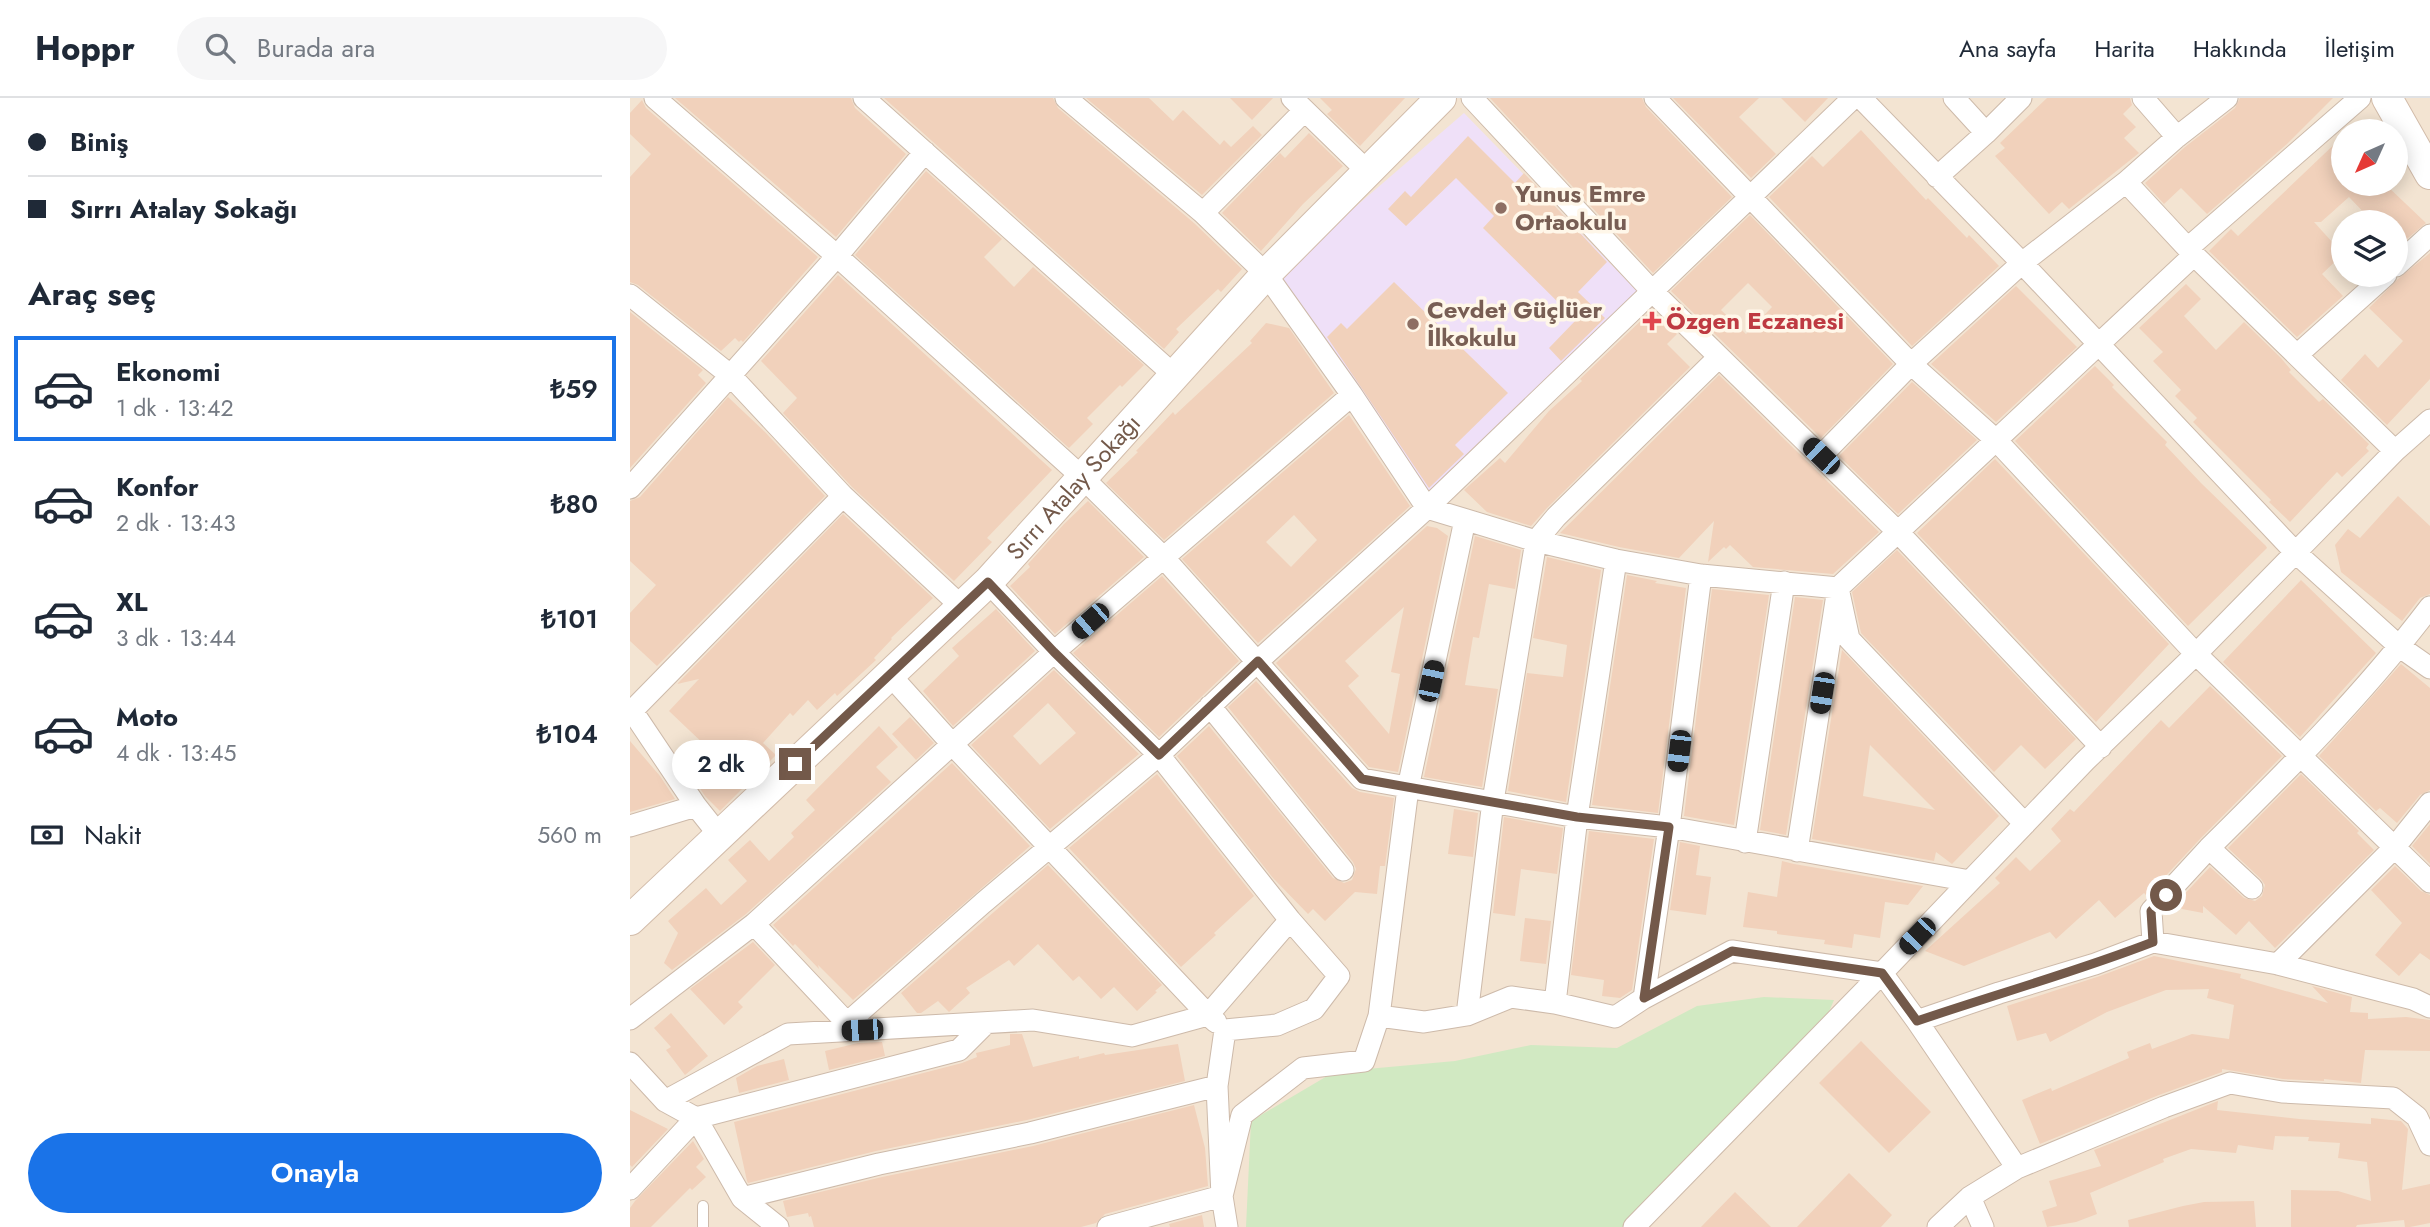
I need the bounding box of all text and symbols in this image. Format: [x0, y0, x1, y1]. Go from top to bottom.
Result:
search box [177, 17, 667, 80]
text: Hoppr [35, 25, 135, 72]
icon: search [201, 29, 239, 67]
text: Burada ara [257, 29, 375, 67]
text: Ana sayfa [1959, 31, 2056, 66]
text: Harita [2094, 31, 2155, 66]
text: Hakkında [2193, 31, 2287, 66]
text: İletişim [2325, 31, 2395, 66]
north arrow [2331, 119, 2408, 196]
map controls [2331, 119, 2408, 287]
text: Biniş [70, 123, 128, 161]
place label: Yunus Emre Ortaokulu [1514, 176, 1646, 239]
text: Sırrı Atalay Sokağı [70, 190, 297, 228]
marker: Yunus Emre Ortaokulu [1493, 200, 1509, 216]
button: layers [2331, 210, 2408, 287]
text: Araç seç [28, 271, 156, 317]
place label: Cevdet Güçlüer İlkokulu [1427, 292, 1602, 355]
place label: Özgen Eczanesi [1666, 303, 1844, 338]
marker: Özgen Eczanesi [1644, 313, 1660, 329]
marker: Cevdet Güçlüer İlkokulu [1405, 316, 1421, 332]
text: Ekonomi [116, 353, 220, 391]
icon: car [32, 357, 95, 420]
text: ₺59 [550, 370, 598, 408]
text: 1 dk · 13:42 [116, 391, 233, 425]
street label: Sırrı Atalay Sokağı [998, 406, 1148, 567]
car [1799, 434, 1844, 478]
text: Konfor [116, 468, 199, 506]
icon: car [32, 472, 95, 535]
text: ₺80 [551, 485, 598, 523]
text: 2 dk · 13:43 [116, 506, 236, 540]
text: XL [116, 583, 148, 621]
icon: car [32, 587, 95, 650]
car [1068, 599, 1113, 643]
text: ₺101 [541, 600, 598, 638]
text: 3 dk · 13:44 [116, 621, 236, 655]
car [1417, 658, 1446, 704]
car [1809, 671, 1836, 715]
text: Moto [116, 698, 178, 736]
icon: car [32, 702, 95, 765]
text: ₺104 [536, 715, 598, 753]
car [1667, 729, 1692, 773]
text: 4 dk · 13:45 [116, 736, 236, 770]
callout: 2 dk [673, 740, 770, 788]
text: 2 dk [697, 747, 745, 781]
route end [779, 748, 811, 780]
icon: cash [28, 816, 66, 854]
text: Nakit [84, 816, 141, 854]
text: 560 m [537, 818, 602, 852]
route start [2150, 879, 2182, 911]
car [1895, 914, 1940, 958]
car [841, 1018, 884, 1042]
button: Onayla [28, 1133, 602, 1213]

